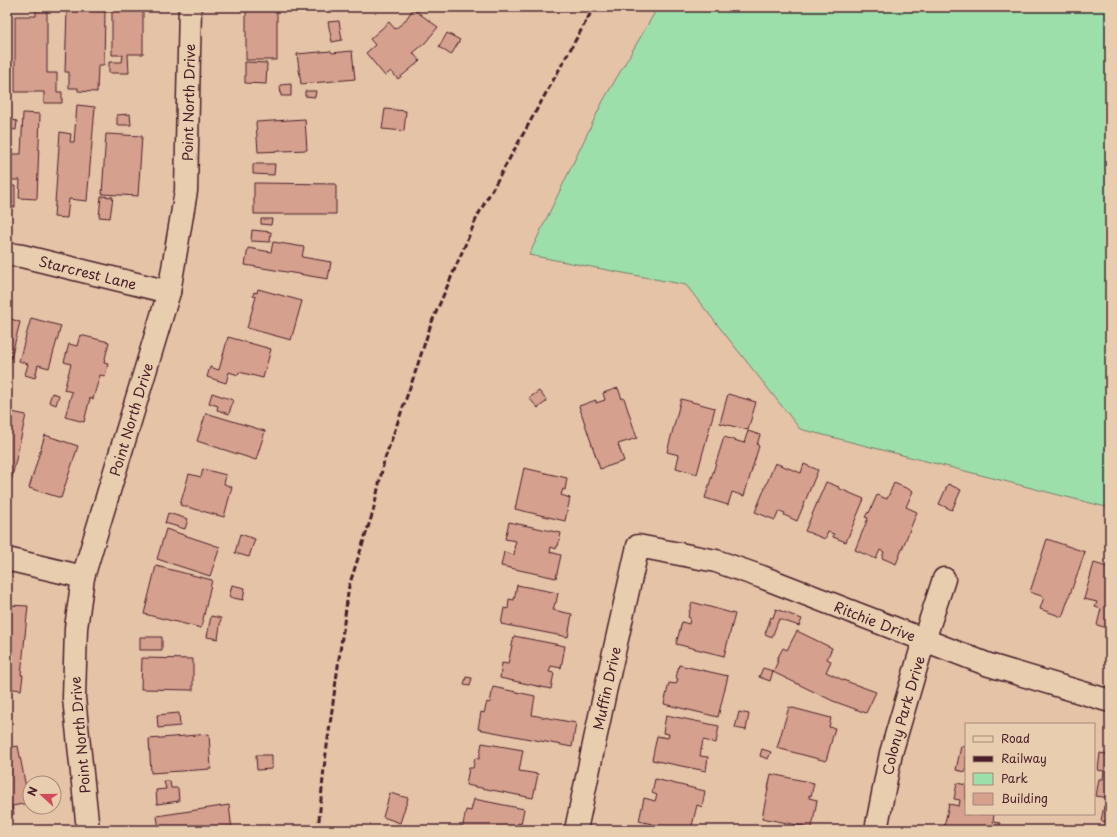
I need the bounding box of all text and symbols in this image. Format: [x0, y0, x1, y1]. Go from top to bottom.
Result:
street label: Point North Drive [176, 43, 200, 161]
street label: Starcrest Lane [37, 250, 139, 294]
street label: Point North Drive [104, 360, 158, 479]
street label: Ritchie Drive [831, 595, 919, 646]
street label: Muffin Drive [587, 644, 625, 732]
street label: Colony Park Drive [876, 653, 930, 777]
street label: Point North Drive [64, 676, 96, 794]
legend [965, 723, 1095, 815]
text: Road [1001, 729, 1030, 747]
text: Railway [1001, 749, 1047, 767]
text: Park [1001, 769, 1028, 787]
north arrow [22, 775, 62, 815]
text: N [23, 784, 42, 798]
text: Building [1001, 789, 1048, 807]

